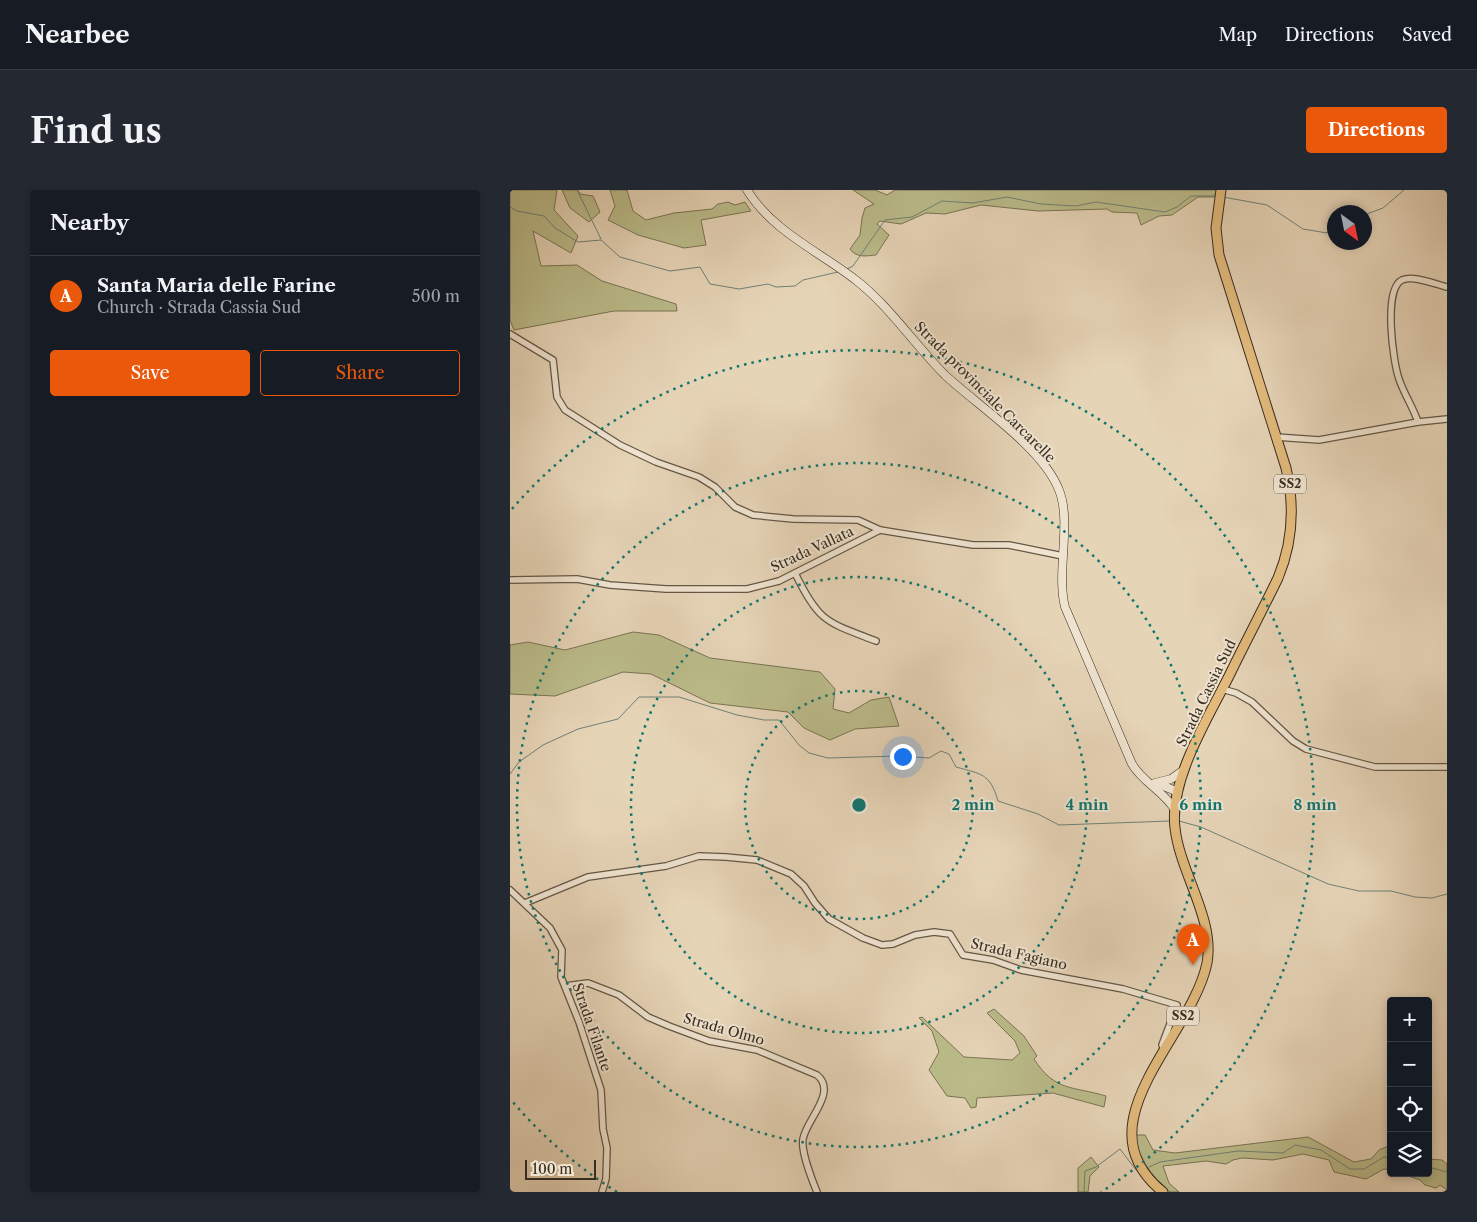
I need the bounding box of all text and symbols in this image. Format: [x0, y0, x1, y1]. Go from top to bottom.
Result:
text: Nearbee [25, 20, 130, 49]
text: Map [1218, 24, 1257, 46]
text: Directions [1285, 24, 1374, 46]
text: Saved [1402, 24, 1452, 46]
button: Directions [1306, 107, 1447, 153]
text: Find us [30, 109, 162, 152]
north arrow [1327, 205, 1372, 250]
text: Nearby [50, 210, 129, 235]
text: Santa Maria delle Farine [97, 274, 336, 297]
text: A [60, 286, 72, 306]
text: 500 m [412, 286, 460, 306]
text: Church · Strada Cassia Sud [97, 297, 301, 317]
street label: Strada provinciale Carcarelle [911, 318, 1059, 466]
button: Save [50, 350, 250, 396]
button: Share [260, 350, 460, 396]
road number: SS2 [1274, 474, 1306, 494]
street label: Strada Vallata [768, 522, 857, 576]
street label: Strada Cassia Sud [1172, 636, 1240, 750]
your location [890, 744, 916, 770]
text: 2 min [951, 795, 995, 814]
text: 4 min [1065, 795, 1109, 814]
text: 6 min [1179, 795, 1223, 814]
text: 8 min [1293, 795, 1338, 814]
centre of rings [850, 796, 868, 814]
pin: A [1177, 924, 1209, 965]
street label: Strada Fagiano [969, 934, 1069, 974]
street label: Strada Filante [568, 980, 616, 1074]
map controls [1387, 997, 1432, 1177]
button: + [1387, 997, 1432, 1042]
road number: SS2 [1167, 1006, 1199, 1026]
street label: Strada Olmo [681, 1009, 767, 1049]
button: − [1387, 1042, 1432, 1087]
button: locate [1387, 1087, 1432, 1132]
button: layers [1387, 1132, 1432, 1177]
scale bar [525, 1157, 596, 1180]
text: 100 m [532, 1160, 572, 1178]

